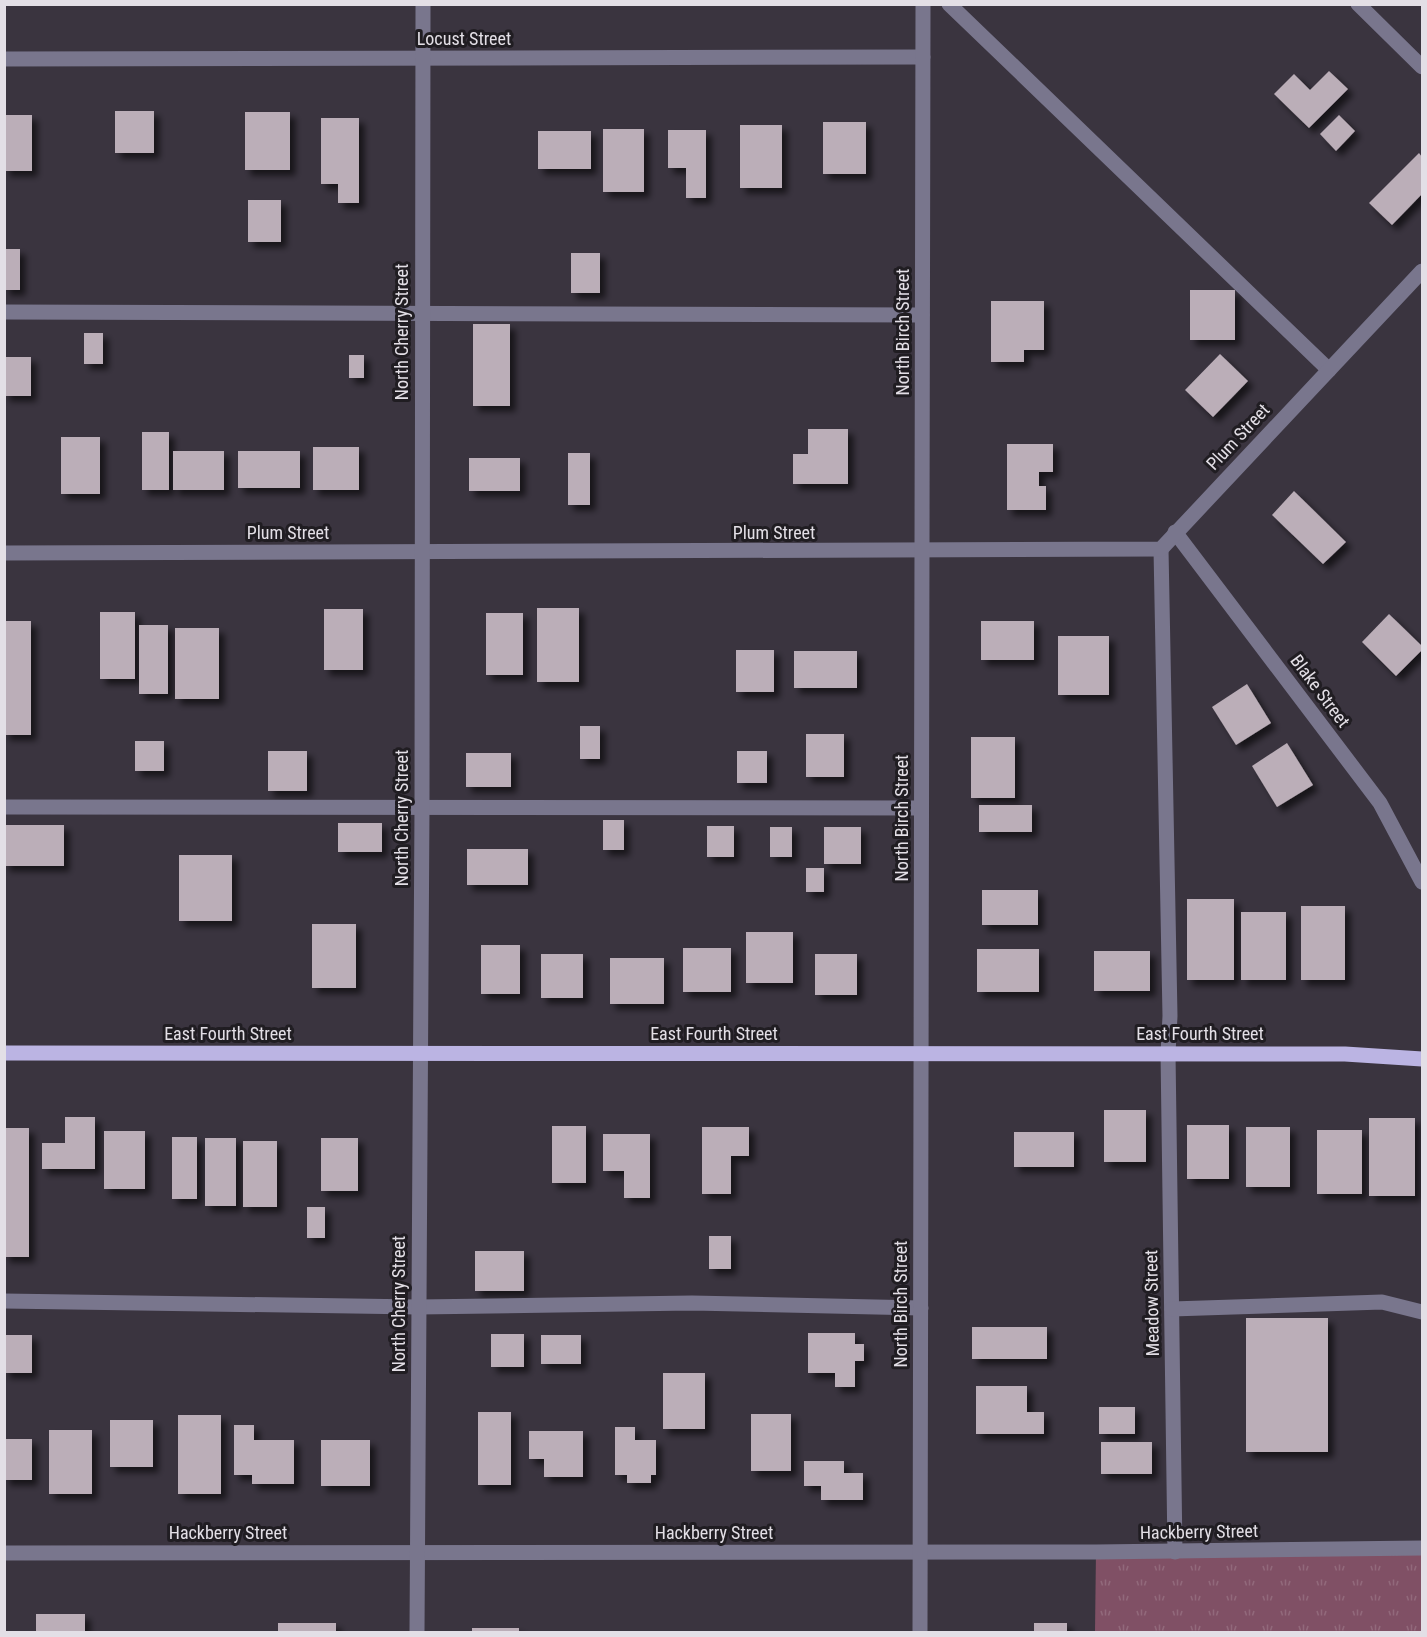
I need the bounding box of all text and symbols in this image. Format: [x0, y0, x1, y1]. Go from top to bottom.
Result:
street label: Locust Street [417, 28, 511, 49]
street label: North Cherry Street [391, 264, 412, 400]
street label: North Birch Street [892, 269, 913, 395]
street label: Plum Street [1202, 399, 1274, 474]
street label: Plum Street [247, 522, 329, 543]
street label: Plum Street [733, 522, 815, 543]
street label: Blake Street [1286, 650, 1354, 731]
street label: North Cherry Street [391, 750, 412, 886]
street label: North Birch Street [891, 755, 912, 881]
street label: East Fourth Street [164, 1023, 292, 1044]
street label: East Fourth Street [650, 1023, 778, 1044]
street label: East Fourth Street [1136, 1023, 1264, 1044]
street label: North Cherry Street [388, 1236, 409, 1372]
street label: North Birch Street [890, 1241, 911, 1367]
street label: Meadow Street [1140, 1250, 1163, 1357]
street label: Hackberry Street [1140, 1520, 1258, 1543]
street label: Hackberry Street [169, 1522, 287, 1543]
street label: Hackberry Street [655, 1522, 773, 1543]

